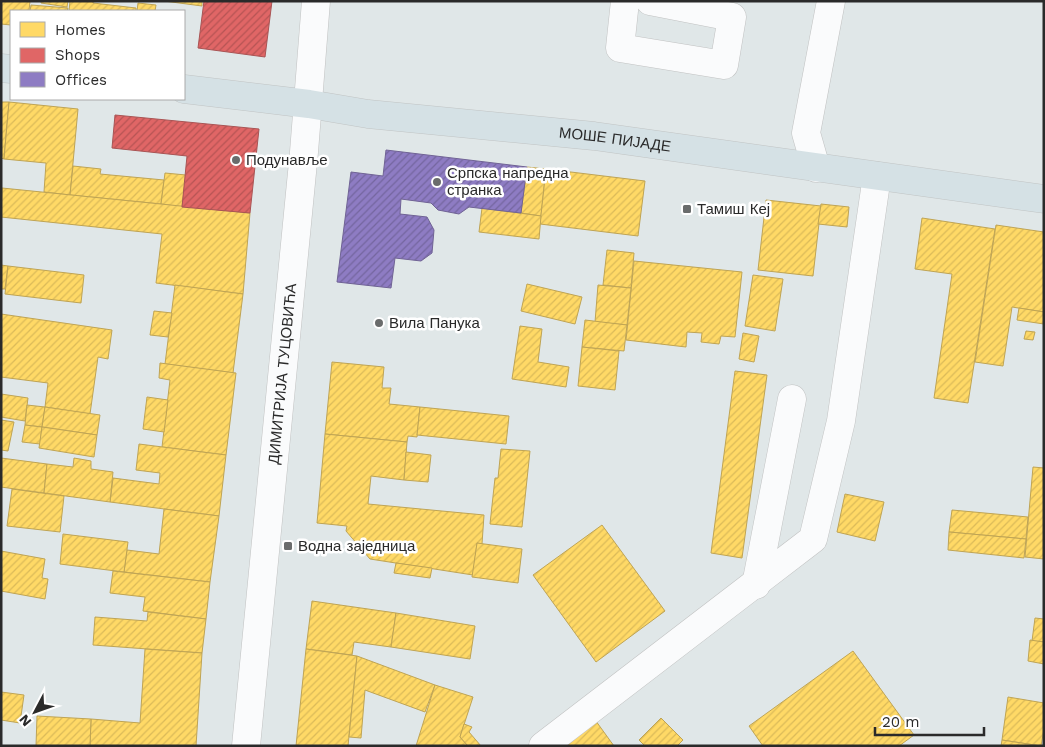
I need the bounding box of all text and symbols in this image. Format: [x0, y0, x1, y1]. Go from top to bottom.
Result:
legend [10, 10, 185, 100]
text: Homes [55, 21, 106, 39]
text: Shops [55, 46, 100, 64]
text: Offices [55, 71, 107, 89]
street label: МОШЕ ПИЈАДЕ [558, 124, 672, 156]
place label: Подунавље [246, 151, 328, 169]
marker: Подунавље [230, 154, 242, 166]
place label: Српска напредна странка [447, 164, 569, 199]
marker: Српска напредна странка [431, 176, 443, 188]
place label: Тамиш Кеј [697, 200, 770, 218]
marker: Тамиш Кеј [681, 203, 693, 215]
street label: ДИМИТРИЈА ТУЦОВИЋА [265, 283, 300, 465]
place label: Вила Панука [389, 314, 480, 332]
marker: Вила Панука [373, 317, 385, 329]
place label: Водна заједница [298, 537, 416, 555]
marker: Водна заједница [282, 540, 294, 552]
north arrow [10, 687, 60, 737]
scale bar [875, 704, 984, 736]
text: N [16, 711, 35, 730]
text: 20 m [882, 713, 920, 731]

